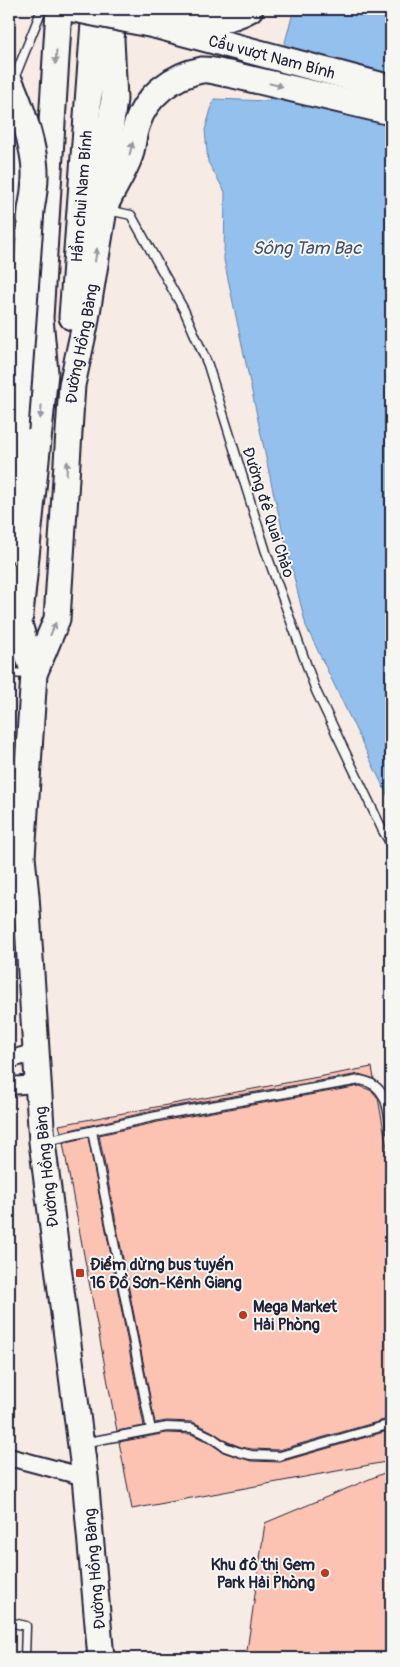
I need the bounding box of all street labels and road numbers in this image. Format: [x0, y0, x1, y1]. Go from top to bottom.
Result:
street label: Cầu vượt Nam Bính [206, 31, 337, 84]
street label: Hầm chui Nam Bính [67, 130, 97, 263]
street label: Đường Hồng Bàng [62, 282, 103, 404]
street label: Đường đê Quai Chảo [238, 445, 299, 580]
street label: Đường Hồng Bàng [31, 1105, 63, 1228]
street label: Đường Hồng Bàng [80, 1507, 110, 1630]

